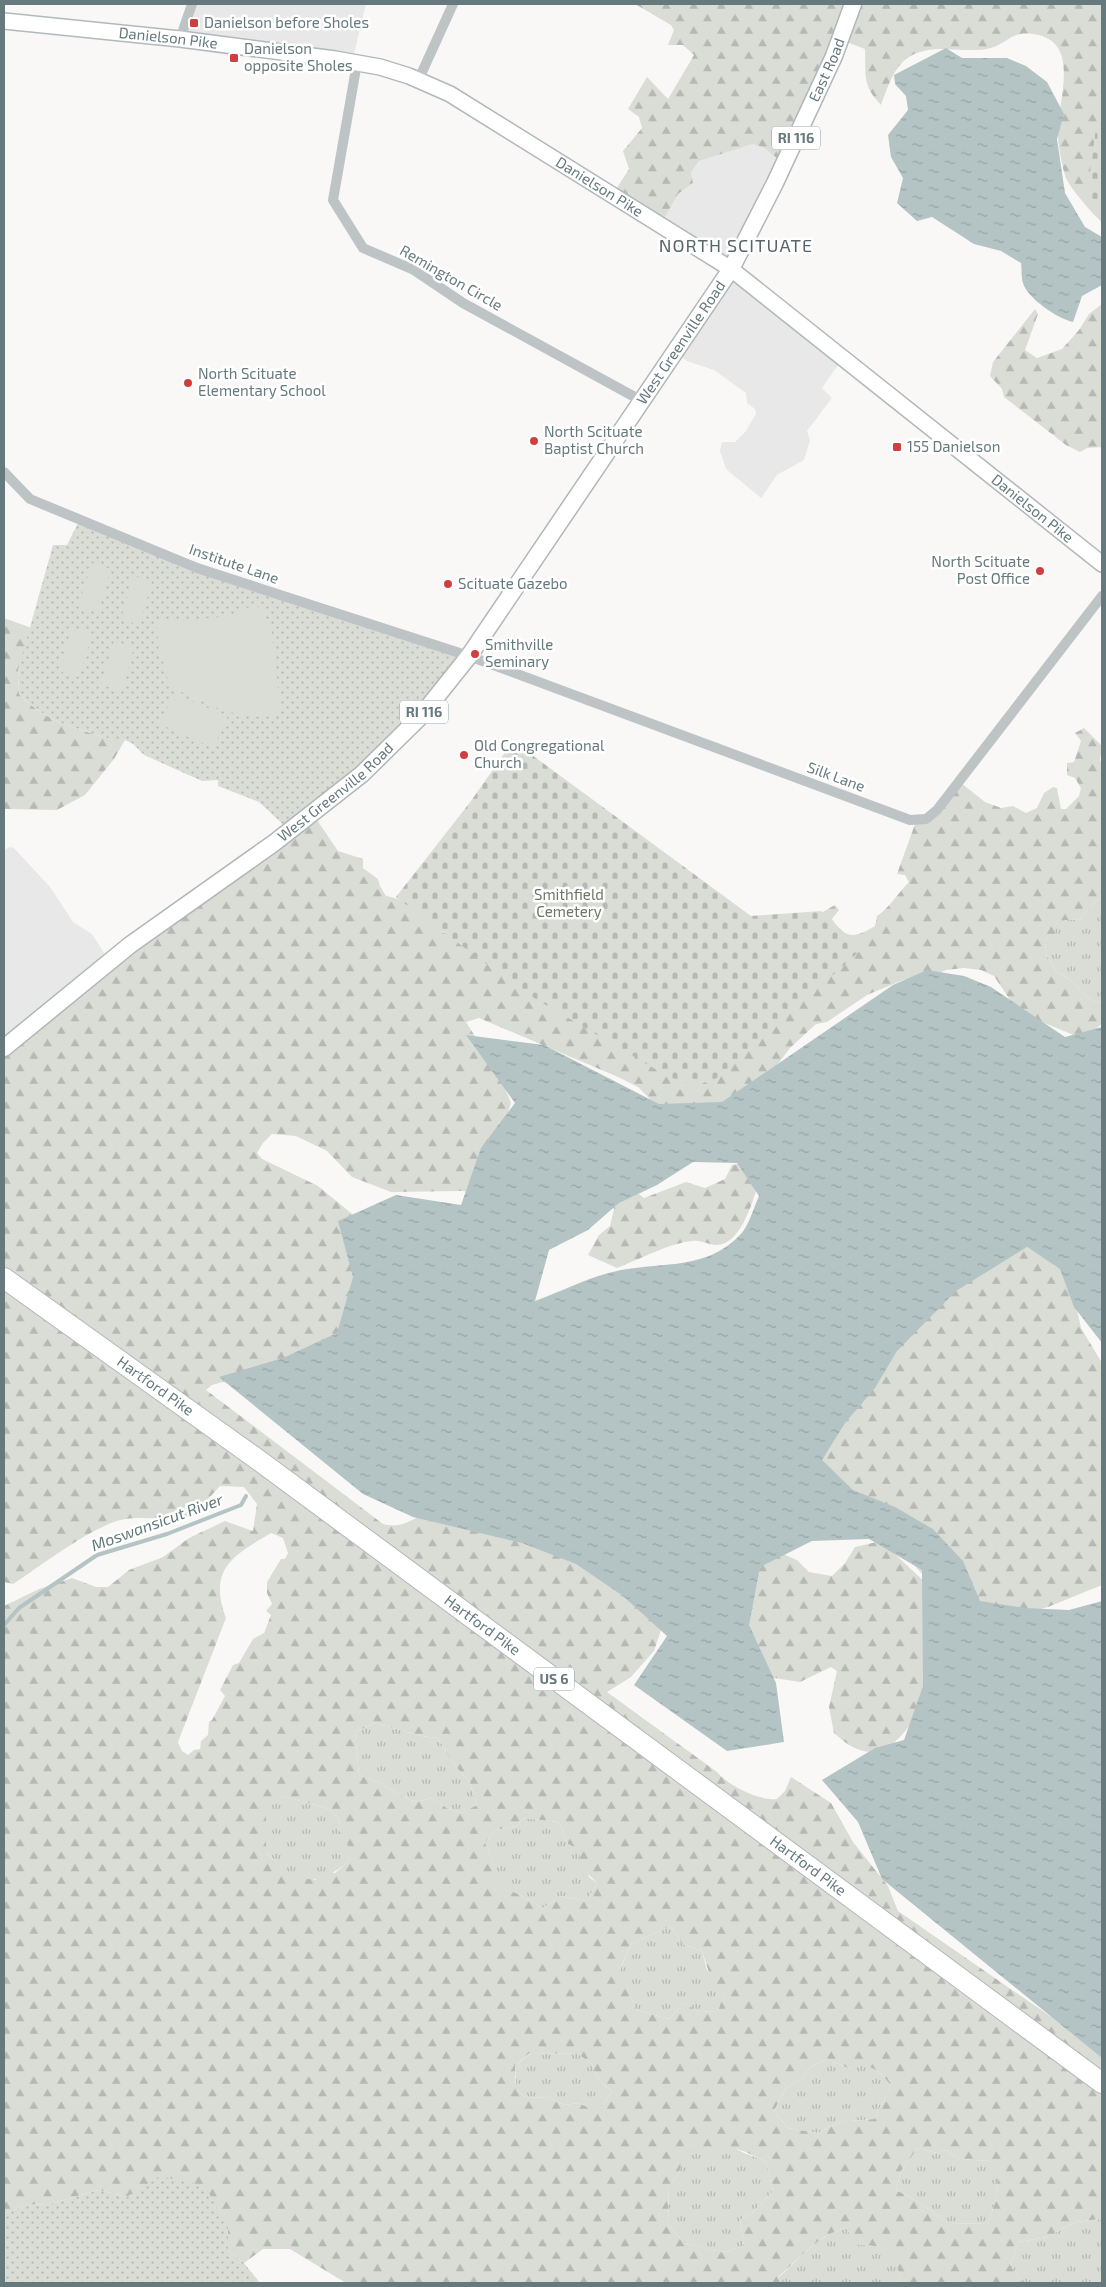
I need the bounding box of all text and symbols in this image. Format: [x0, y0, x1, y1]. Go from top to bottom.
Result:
place label: Danielson before Sholes [204, 13, 369, 31]
marker: Danielson before Sholes [188, 17, 200, 29]
street label: Danielson Pike [118, 23, 219, 52]
street label: East Road [804, 35, 848, 104]
place label: Danielson opposite Sholes [244, 39, 353, 74]
marker: Danielson opposite Sholes [228, 52, 240, 64]
road number: RI 116 [772, 126, 820, 150]
street label: Danielson Pike [553, 152, 647, 220]
district label: NORTH SCITUATE [659, 234, 813, 256]
street label: Remington Circle [397, 240, 506, 314]
street label: West Greenville Road [632, 277, 729, 407]
place label: North Scituate Elementary School [198, 364, 326, 399]
marker: North Scituate Elementary School [182, 377, 194, 389]
place label: North Scituate Baptist Church [544, 422, 644, 457]
marker: North Scituate Baptist Church [528, 435, 540, 447]
place label: 155 Danielson [907, 437, 1000, 455]
marker: 155 Danielson [891, 441, 903, 453]
street label: Danielson Pike [988, 470, 1077, 546]
street label: Institute Lane [187, 539, 282, 587]
place label: North Scituate Post Office [931, 552, 1030, 587]
marker: North Scituate Post Office [1034, 565, 1046, 577]
place label: Scituate Gazebo [458, 574, 568, 592]
marker: Scituate Gazebo [442, 578, 454, 590]
place label: Smithville Seminary [485, 635, 553, 670]
marker: Smithville Seminary [469, 648, 481, 660]
road number: RI 116 [400, 700, 448, 724]
place label: Old Congregational Church [474, 736, 605, 771]
street label: West Greenville Road [273, 738, 397, 845]
marker: Old Congregational Church [458, 749, 470, 761]
street label: Silk Lane [805, 757, 868, 795]
park label: Smithfield Cemetery [534, 885, 604, 920]
street label: Hartford Pike [114, 1352, 198, 1419]
water label: Moswansicut River [88, 1489, 226, 1554]
street label: Hartford Pike [441, 1590, 524, 1658]
road number: US 6 [534, 1668, 574, 1690]
street label: Hartford Pike [767, 1831, 850, 1899]

